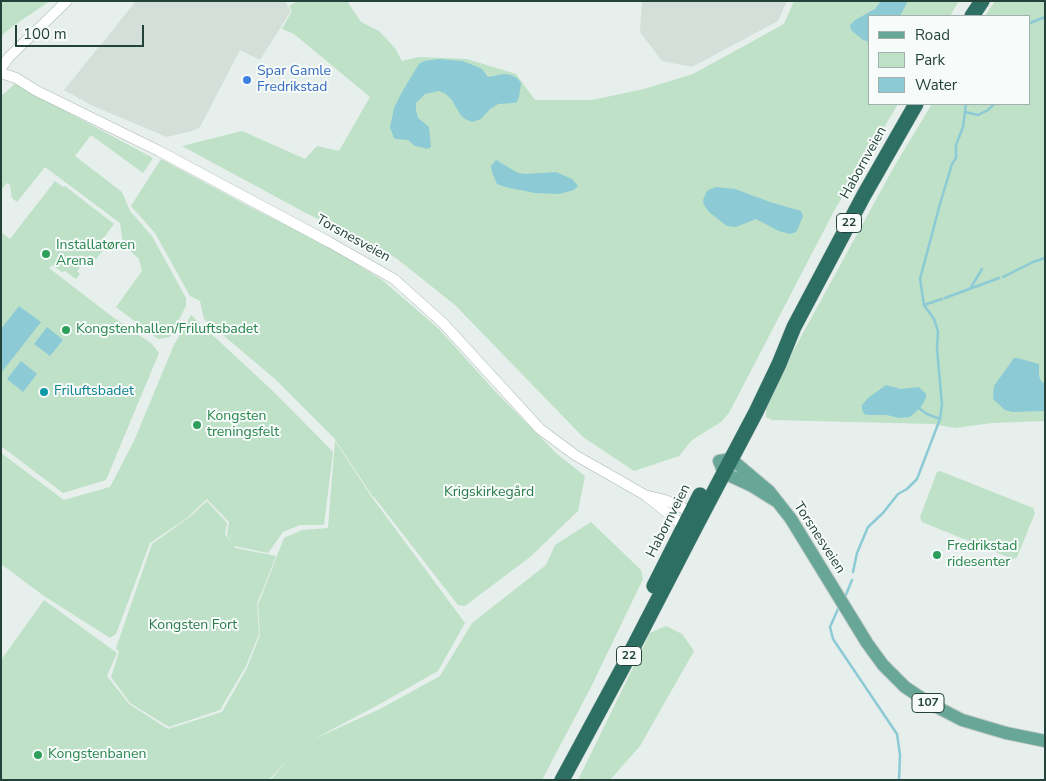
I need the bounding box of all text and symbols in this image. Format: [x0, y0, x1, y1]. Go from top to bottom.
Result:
scale bar [18, 15, 146, 47]
legend [868, 15, 1031, 105]
text: 100 m [23, 24, 67, 44]
text: Road [915, 25, 950, 45]
text: Park [915, 50, 945, 70]
place label: Spar Gamle Fredrikstad [257, 64, 331, 96]
marker: Spar Gamle Fredrikstad [241, 74, 253, 86]
text: Water [915, 75, 957, 95]
street label: Habornveien [837, 124, 891, 202]
street label: Torsnesveien [313, 212, 393, 266]
road number: 22 [836, 214, 862, 232]
place label: Installatøren Arena [56, 238, 135, 270]
marker: Installatøren Arena [40, 248, 52, 260]
place label: Kongstenhallen/Friluftsbadet [76, 322, 258, 338]
marker: Kongstenhallen/Friluftsbadet [60, 324, 72, 336]
place label: Friluftsbadet [54, 384, 134, 400]
marker: Friluftsbadet [38, 386, 50, 398]
place label: Kongsten treningsfelt [207, 409, 279, 442]
marker: Kongsten treningsfelt [191, 419, 203, 431]
street label: Habornveien [643, 481, 695, 561]
park label: Krigskirkegård [444, 485, 534, 501]
street label: Torsnesveien [790, 499, 848, 577]
place label: Fredrikstad ridesenter [947, 539, 1017, 572]
marker: Fredrikstad ridesenter [931, 549, 943, 561]
park label: Kongsten Fort [149, 618, 237, 634]
road number: 22 [616, 646, 642, 666]
road number: 107 [912, 694, 944, 712]
place label: Kongstenbanen [48, 747, 146, 763]
marker: Kongstenbanen [32, 749, 44, 761]

